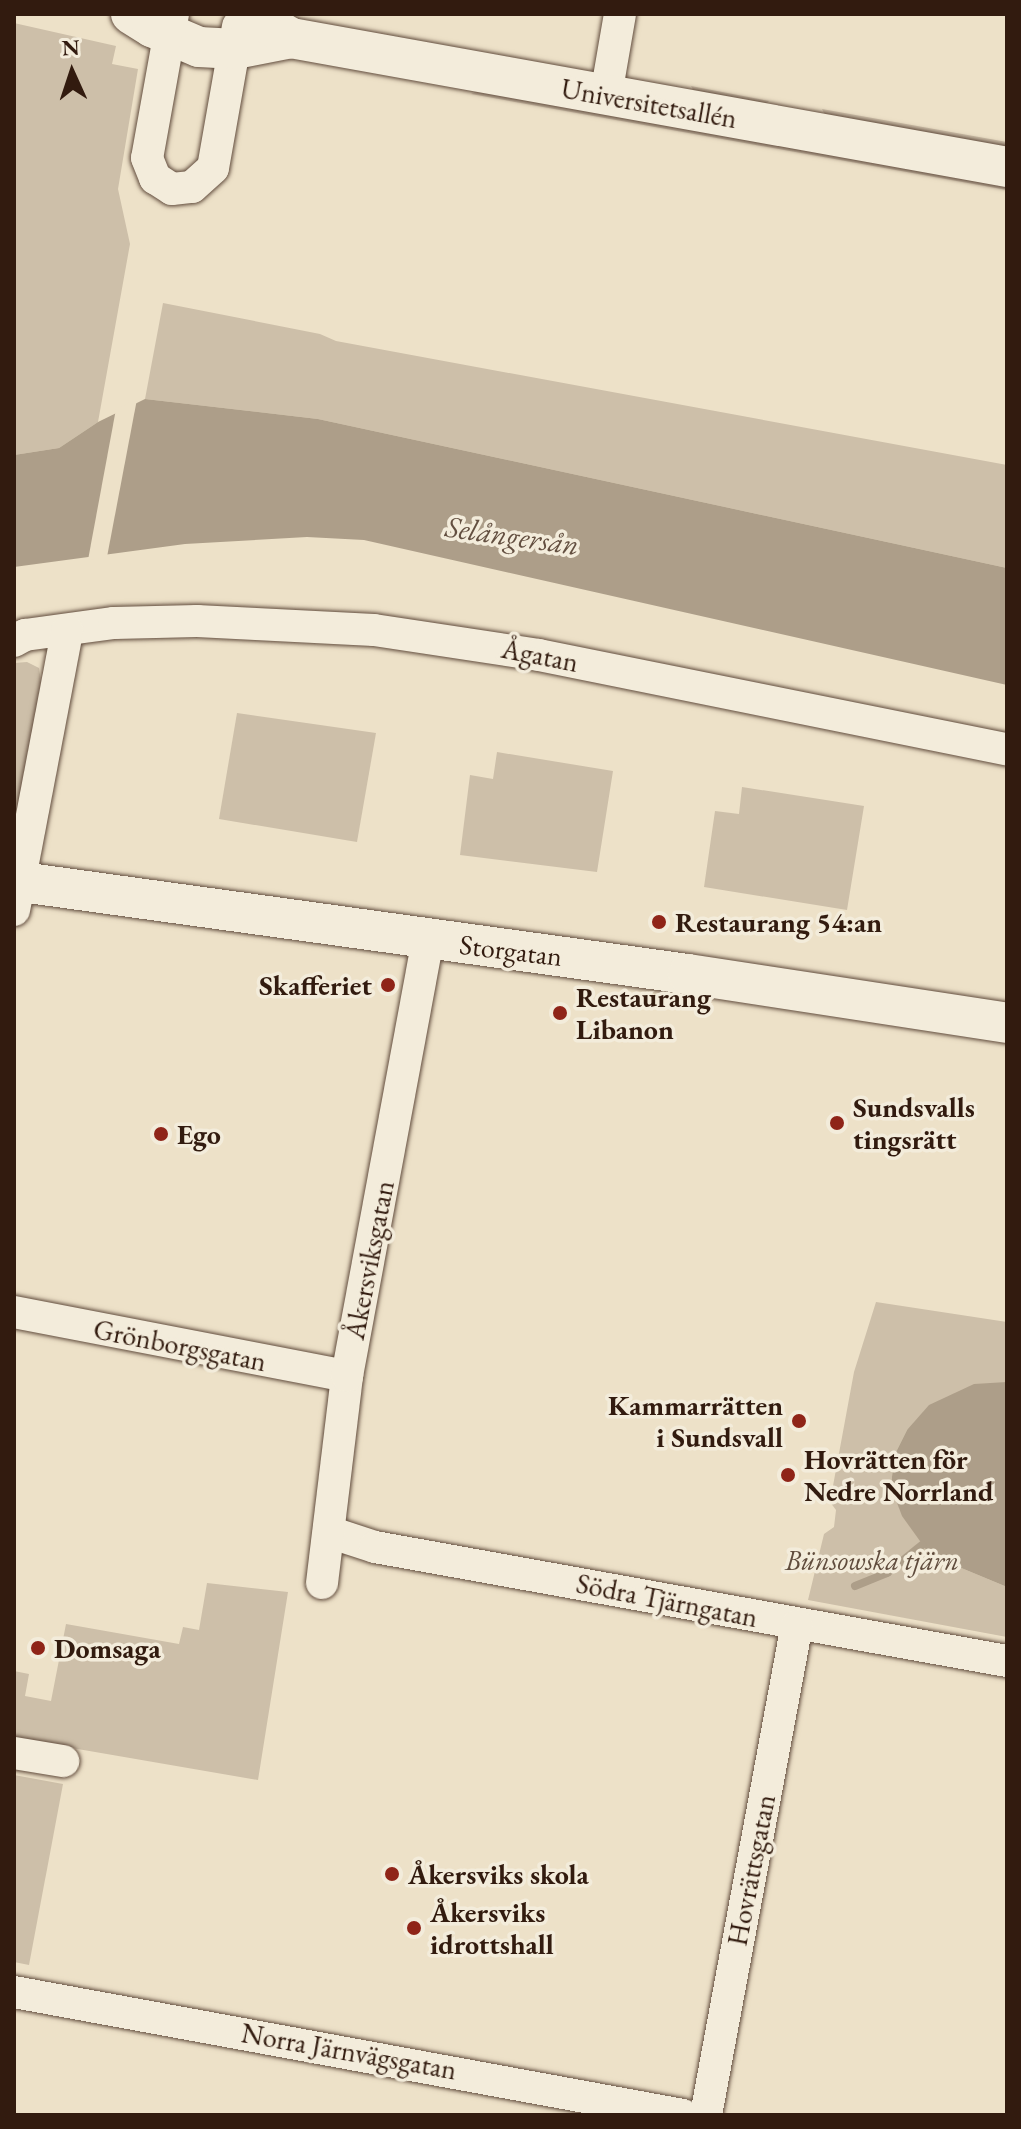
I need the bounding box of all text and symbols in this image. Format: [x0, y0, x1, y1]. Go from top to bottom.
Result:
north arrow [32, 32, 112, 112]
text: N [61, 33, 80, 62]
street label: Universitetsallén [558, 71, 740, 135]
water label: Selångersån [443, 509, 581, 563]
street label: Ågatan [499, 631, 581, 679]
place label: Restaurang 54:an [675, 905, 882, 939]
marker: Restaurang 54:an [650, 913, 668, 931]
street label: Storgatan [458, 927, 564, 973]
place label: Skafferiet [259, 968, 372, 1002]
marker: Skafferiet [379, 976, 397, 994]
place label: Restaurang Libanon [576, 980, 711, 1046]
marker: Restaurang Libanon [551, 1004, 569, 1022]
place label: Sundsvalls tingsrätt [853, 1090, 975, 1156]
marker: Sundsvalls tingsrätt [828, 1114, 846, 1132]
place label: Ego [177, 1117, 221, 1151]
marker: Ego [152, 1125, 170, 1143]
street label: Åkersviksgatan [337, 1178, 401, 1342]
street label: Grönborgsgatan [91, 1312, 269, 1378]
place label: Kammarrätten i Sundsvall [608, 1388, 783, 1454]
marker: Kammarrätten i Sundsvall [790, 1412, 808, 1430]
place label: Hovrätten för Nedre Norrland [804, 1442, 993, 1508]
marker: Hovrätten för Nedre Norrland [779, 1466, 797, 1484]
park label: Bünsowska tjärn [785, 1543, 959, 1577]
street label: Södra Tjärngatan [573, 1566, 761, 1634]
place label: Domsaga [54, 1631, 161, 1665]
marker: Domsaga [29, 1639, 47, 1657]
street label: Hovrättsgatan [720, 1791, 782, 1949]
place label: Åkersviks skola [408, 1857, 589, 1891]
marker: Åkersviks skola [383, 1865, 401, 1883]
place label: Åkersviks idrottshall [430, 1895, 554, 1961]
marker: Åkersviks idrottshall [405, 1919, 423, 1937]
street label: Norra Järnvägsgatan [239, 2016, 459, 2086]

